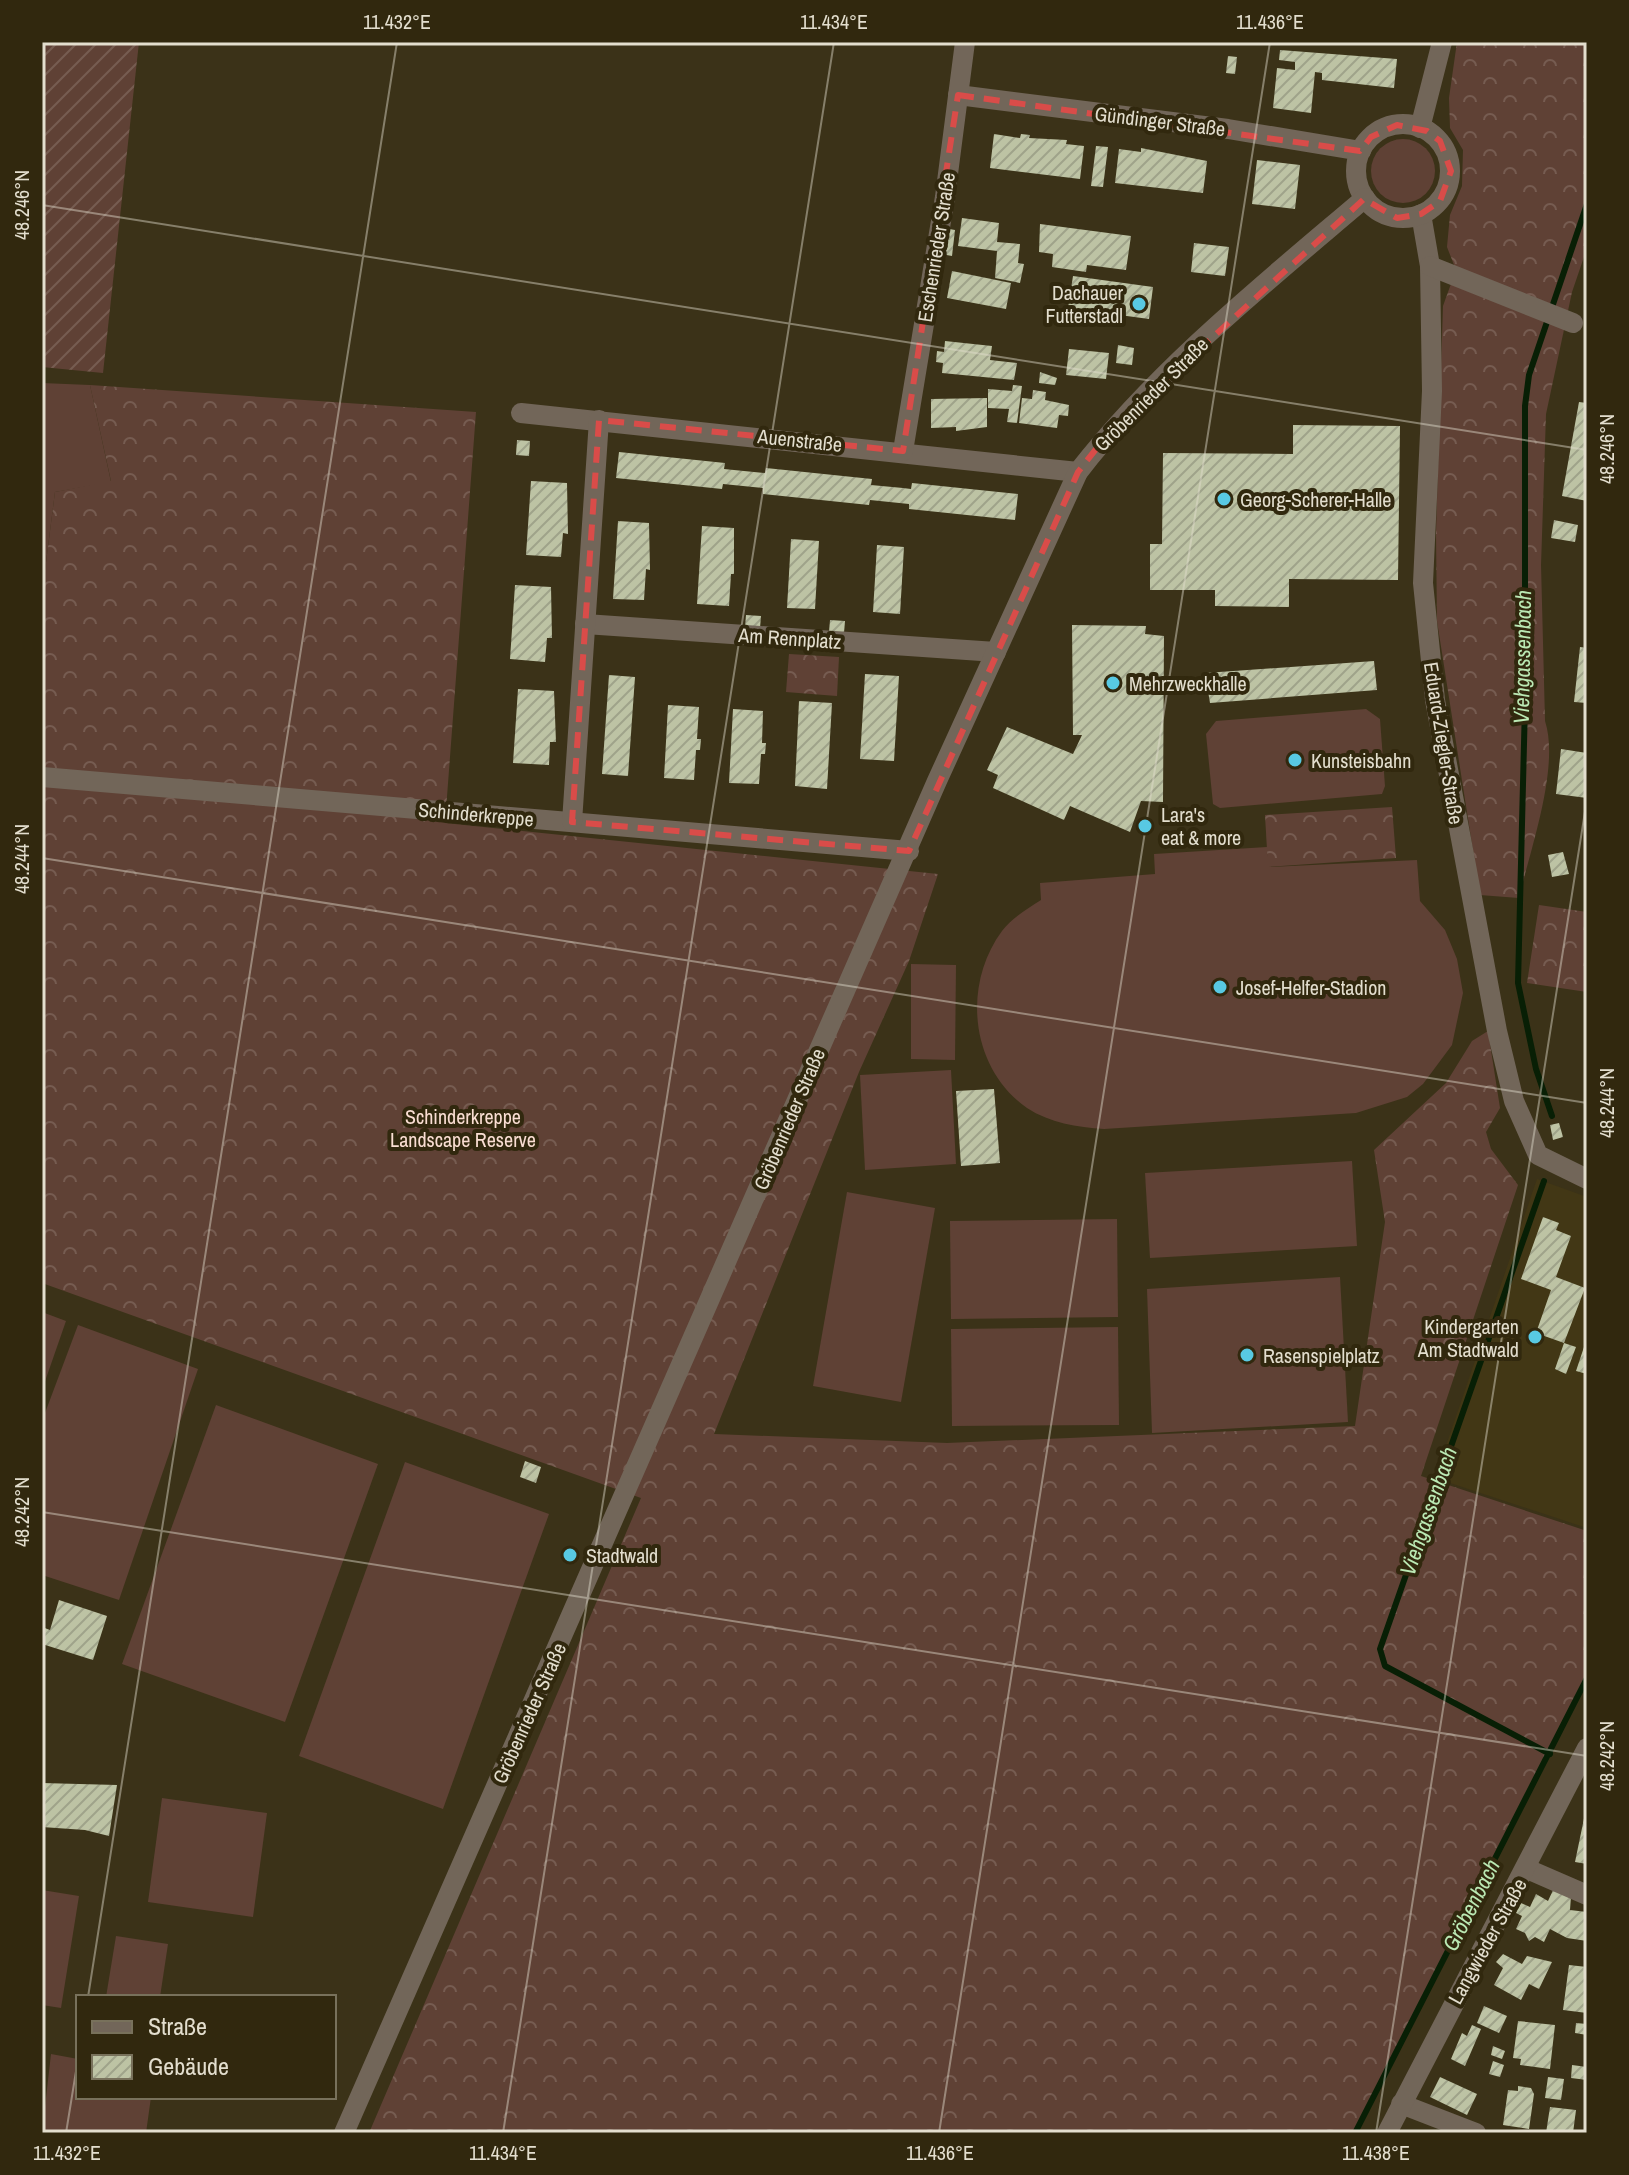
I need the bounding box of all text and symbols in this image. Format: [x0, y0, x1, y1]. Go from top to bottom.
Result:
text: 11.432°E [363, 8, 431, 35]
text: 11.434°E [800, 8, 868, 35]
text: 11.436°E [1236, 8, 1304, 35]
street label: Gündinger Straße [1093, 100, 1227, 142]
text: 48.246°N [8, 170, 35, 240]
street label: Eschenrieder Straße [911, 170, 961, 324]
place label: Dachauer Futterstadl [1046, 279, 1124, 329]
marker: Dachauer Futterstadl [1130, 295, 1148, 313]
street label: Gröbenrieder Straße [1088, 331, 1214, 457]
text: 48.246°N [1593, 414, 1620, 484]
street label: Auenstraße [755, 422, 844, 458]
place label: Georg-Scherer-Halle [1240, 486, 1391, 513]
marker: Georg-Scherer-Halle [1215, 490, 1233, 508]
water label: Viehgassenbach [1506, 590, 1538, 724]
street label: Am Rennplatz [737, 621, 842, 655]
street label: Eduard-Ziegler-Straße [1418, 660, 1470, 826]
place label: Mehrzweckhalle [1129, 670, 1247, 697]
marker: Mehrzweckhalle [1104, 674, 1122, 692]
place label: Kunsteisbahn [1311, 747, 1411, 774]
marker: Kunsteisbahn [1286, 751, 1304, 769]
street label: Schinderkreppe [417, 796, 535, 832]
place label: Lara's eat & more [1161, 801, 1241, 851]
marker: Lara's eat & more [1136, 817, 1154, 835]
text: 48.244°N [8, 824, 35, 894]
place label: Josef-Helfer-Stadion [1236, 974, 1386, 1001]
marker: Josef-Helfer-Stadion [1211, 978, 1229, 996]
street label: Gröbenrieder Straße [747, 1044, 831, 1194]
text: 48.244°N [1593, 1068, 1620, 1138]
park label: Schinderkreppe Landscape Reserve [390, 1103, 536, 1153]
place label: Kindergarten Am Stadtwald [1417, 1313, 1519, 1363]
marker: Kindergarten Am Stadtwald [1526, 1328, 1544, 1346]
place label: Rasenspielplatz [1263, 1342, 1380, 1369]
marker: Rasenspielplatz [1238, 1346, 1256, 1364]
water label: Viehgassenbach [1392, 1443, 1464, 1579]
text: 48.242°N [8, 1477, 35, 1547]
place label: Stadtwald [586, 1542, 658, 1569]
marker: Stadtwald [561, 1546, 579, 1564]
street label: Gröbenrieder Straße [486, 1638, 572, 1788]
text: 48.242°N [1593, 1721, 1620, 1791]
water label: Gröbenbach [1435, 1854, 1507, 1956]
street label: Langwieder Straße [1441, 1873, 1533, 2009]
legend [76, 1995, 336, 2099]
text: Straße [148, 2010, 207, 2042]
text: Gebäude [148, 2050, 229, 2082]
text: 11.432°E [33, 2139, 101, 2166]
text: 11.434°E [469, 2139, 537, 2166]
text: 11.436°E [906, 2139, 974, 2166]
text: 11.438°E [1342, 2139, 1410, 2166]

